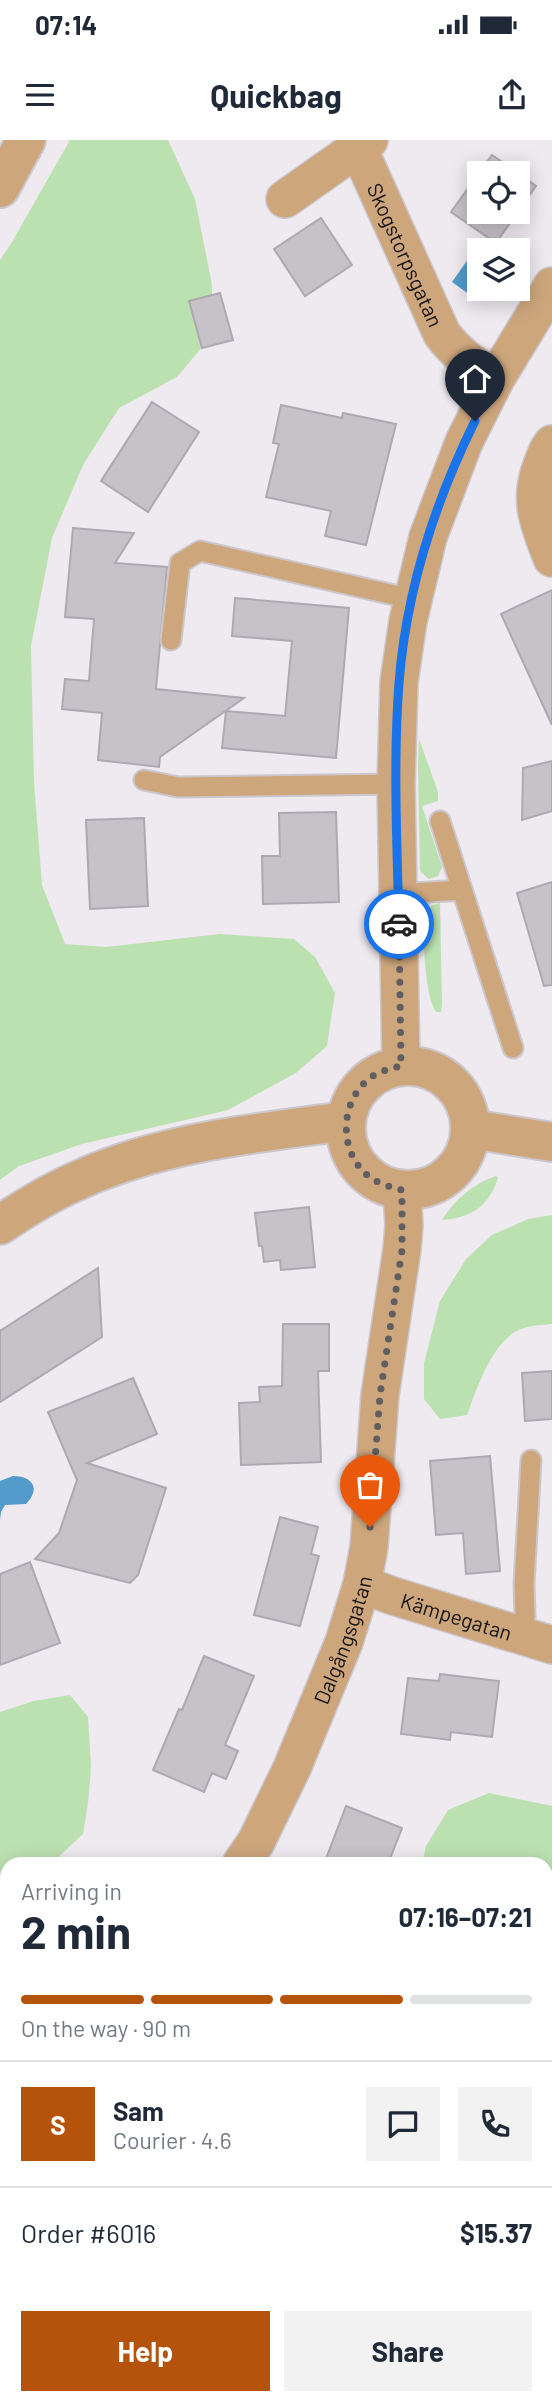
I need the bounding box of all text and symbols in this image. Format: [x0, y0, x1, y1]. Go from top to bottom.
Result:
text: 07:14 [35, 9, 97, 40]
icon: menu [21, 76, 59, 114]
text: Quickbag [210, 76, 342, 114]
icon: share [493, 76, 531, 114]
map controls [467, 161, 530, 301]
button: locate [467, 161, 530, 224]
street label: Skogstorpsgatan [363, 179, 449, 330]
button: layers [467, 238, 530, 301]
pin [445, 349, 505, 421]
icon: home [456, 360, 494, 398]
courier [364, 889, 434, 959]
icon: car [380, 905, 418, 943]
pin [340, 1455, 400, 1527]
icon: bag [351, 1466, 389, 1504]
street label: Dalgångsgatan [307, 1573, 376, 1707]
street label: Kämpegatan [398, 1587, 516, 1645]
text: Arriving in [21, 1877, 122, 1905]
text: 07:16–07:21 [398, 1901, 532, 1932]
text: 2 min [21, 1903, 131, 1958]
text: On the way · 90 m [21, 2014, 191, 2042]
button: chat [366, 2087, 440, 2161]
button: phone [458, 2087, 532, 2161]
text: Sam [113, 2095, 164, 2126]
text: S [50, 2109, 66, 2140]
text: Courier · 4.6 [113, 2126, 232, 2154]
text: Order #6016 [21, 2217, 156, 2248]
text: $15.37 [460, 2217, 532, 2248]
button: Help [21, 2311, 270, 2391]
button: Share [284, 2311, 532, 2391]

